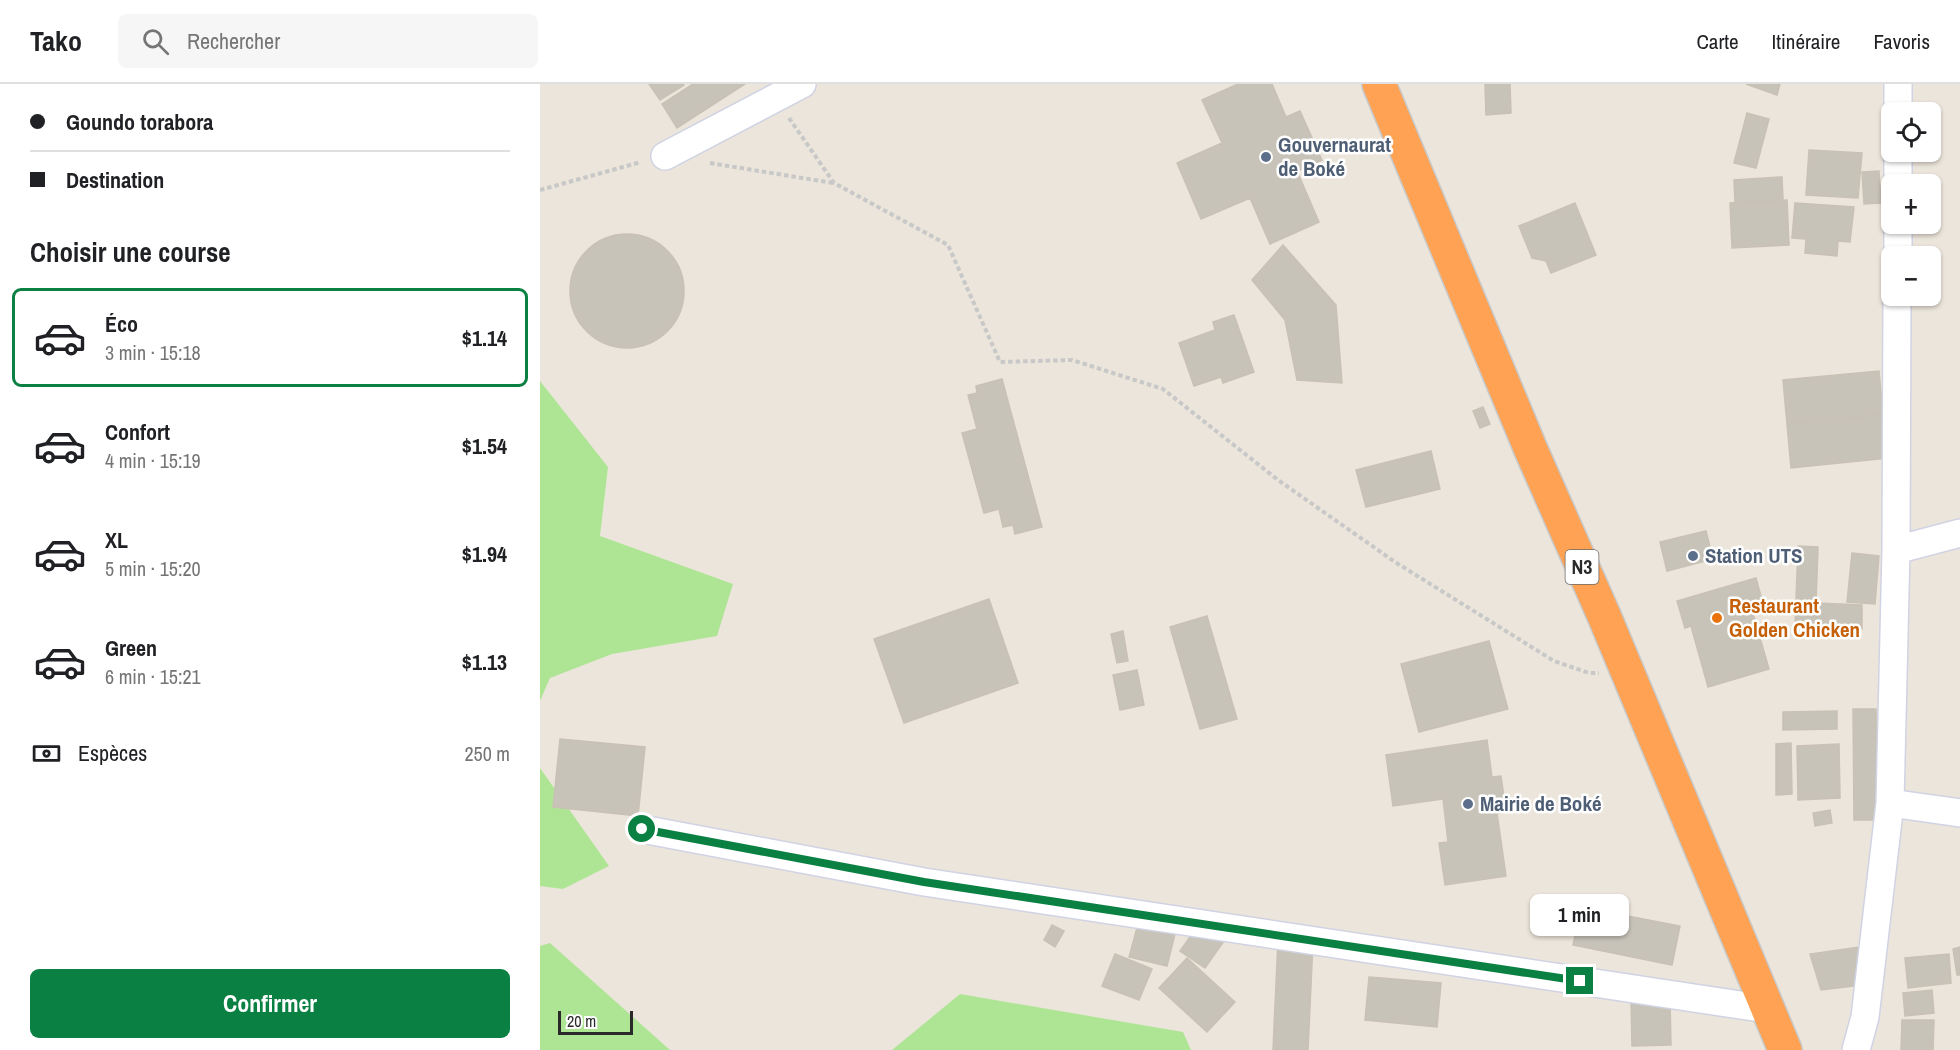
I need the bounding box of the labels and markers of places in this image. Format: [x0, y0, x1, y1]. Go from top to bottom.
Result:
place label: Gouvernaurat de Boké [1278, 130, 1391, 183]
marker: Gouvernaurat de Boké [1259, 150, 1273, 164]
place label: Station UTS [1705, 541, 1803, 570]
marker: Station UTS [1686, 549, 1700, 563]
place label: Restaurant Golden Chicken [1729, 591, 1860, 644]
marker: Restaurant Golden Chicken [1710, 611, 1724, 625]
place label: Mairie de Boké [1480, 789, 1602, 818]
marker: Mairie de Boké [1461, 797, 1475, 811]

